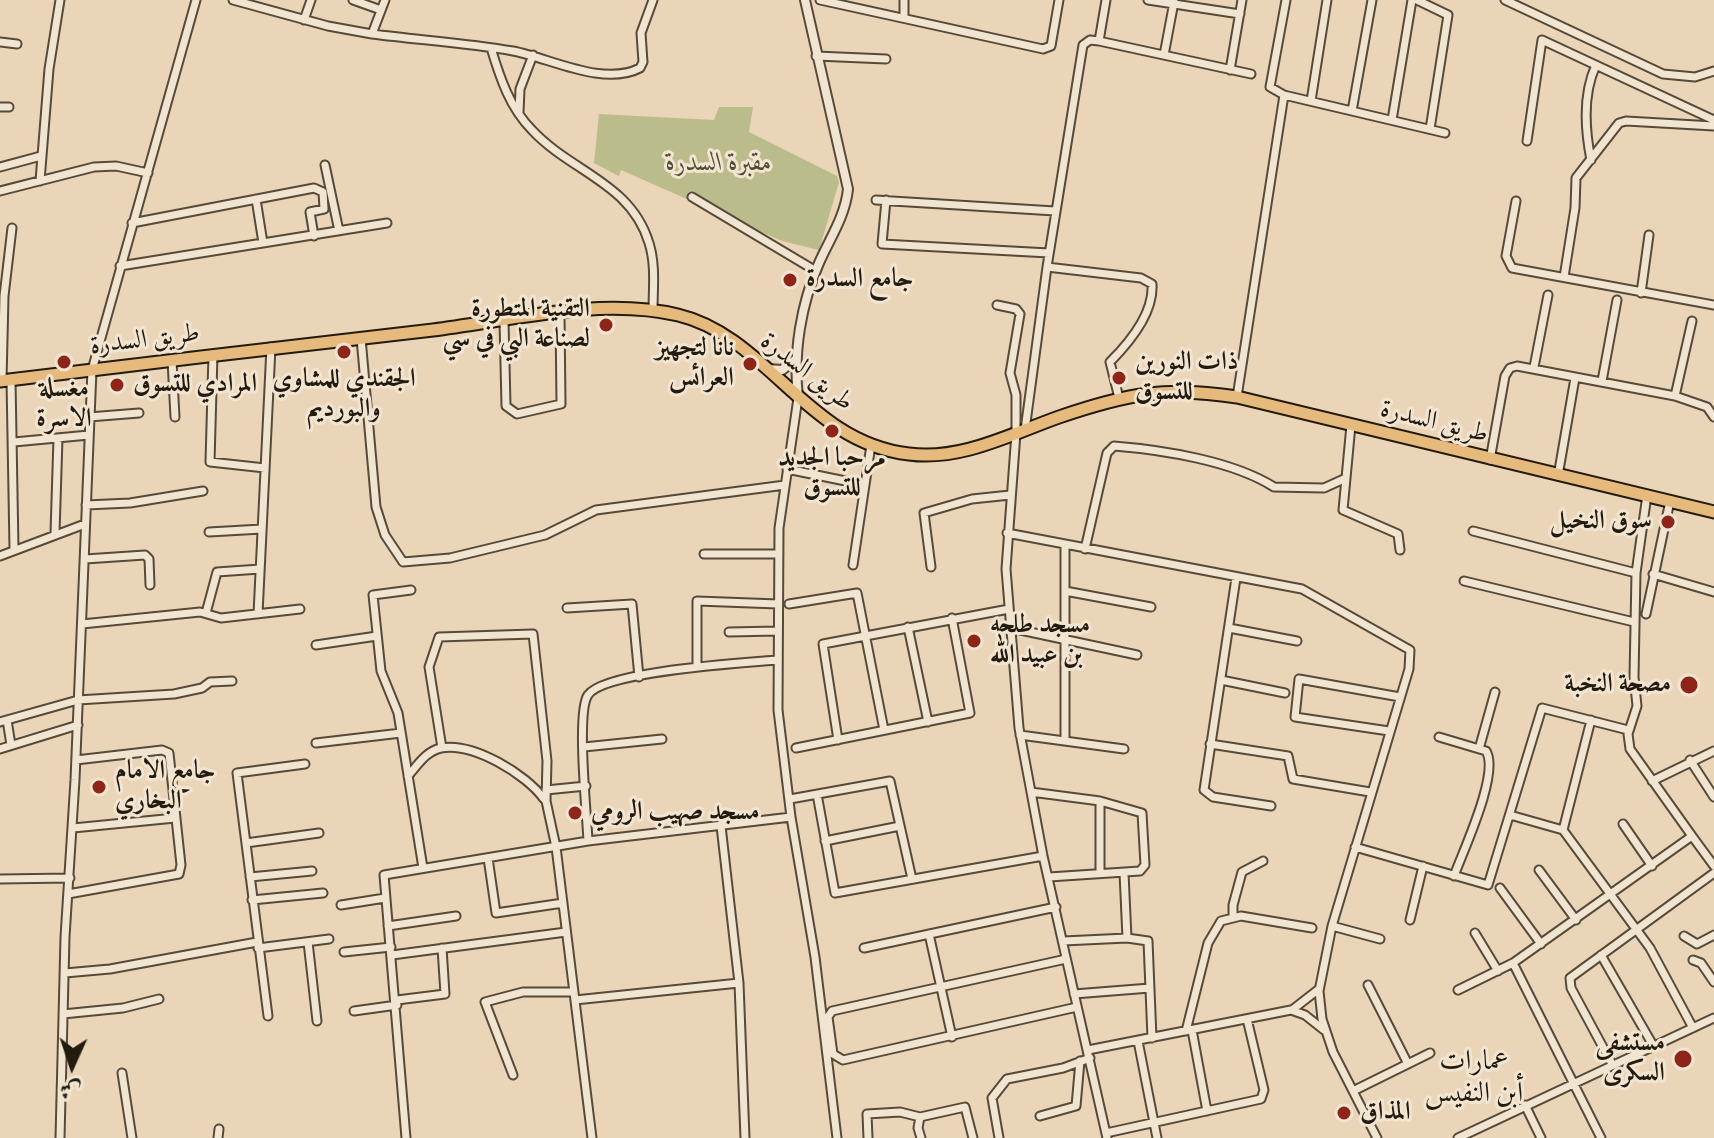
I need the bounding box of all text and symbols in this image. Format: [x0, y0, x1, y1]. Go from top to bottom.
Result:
park label: مقبرة السدرة [666, 148, 772, 180]
place label: جامع السدرة [806, 264, 913, 296]
marker: جامع السدرة [781, 271, 799, 289]
place label: التقنية المتطورة لصناعة البي في سي [442, 294, 590, 356]
marker: التقنية المتطورة لصناعة البي في سي [597, 316, 615, 334]
street label: طريق السدرة [88, 319, 202, 363]
street label: طريق السدرة [753, 327, 859, 419]
place label: نانا لتجهيز العرائس [656, 333, 734, 394]
marker: الجقندي للمشاوي والبورديم [335, 343, 353, 361]
place label: ذات النورين للتسوق [1135, 347, 1239, 408]
marker: مغسلة الاسرة [55, 353, 73, 371]
marker: نانا لتجهيز العرائس [741, 355, 759, 373]
place label: الجقندي للمشاوي والبورديم [272, 364, 416, 426]
place label: المرادي للتسوق [133, 369, 257, 401]
marker: ذات النورين للتسوق [1110, 369, 1128, 387]
place label: مغسلة الاسرة [36, 374, 92, 436]
marker: المرادي للتسوق [108, 376, 126, 394]
street label: طريق السدرة [1377, 395, 1491, 451]
marker: مرحبا الجديد للتسوق [823, 422, 841, 440]
place label: مرحبا الجديد للتسوق [778, 443, 886, 504]
place label: سوق النخيل [1549, 506, 1652, 538]
marker: سوق النخيل [1659, 513, 1677, 531]
place label: مسجد طلحه بن عبيد الله [990, 610, 1090, 672]
marker: مسجد طلحه بن عبيد الله [965, 632, 983, 650]
place label: مصحة النخبة [1564, 669, 1671, 701]
marker: مصحة النخبة [1678, 674, 1700, 696]
place label: جامع الامام البخاري [115, 756, 215, 818]
marker: جامع الامام البخاري [90, 778, 108, 796]
place label: مسجد صهيب الرومي [591, 797, 760, 829]
marker: مسجد صهيب الرومي [566, 804, 584, 822]
north arrow [32, 1026, 112, 1106]
place label: مستشفى السكرى [1596, 1028, 1665, 1090]
district label: عمارات أبن النفيس [1425, 1046, 1523, 1112]
marker: مستشفى السكرى [1672, 1048, 1694, 1070]
text: ش [59, 1075, 82, 1105]
place label: المذاق [1360, 1097, 1411, 1129]
marker: المذاق [1335, 1104, 1353, 1122]

